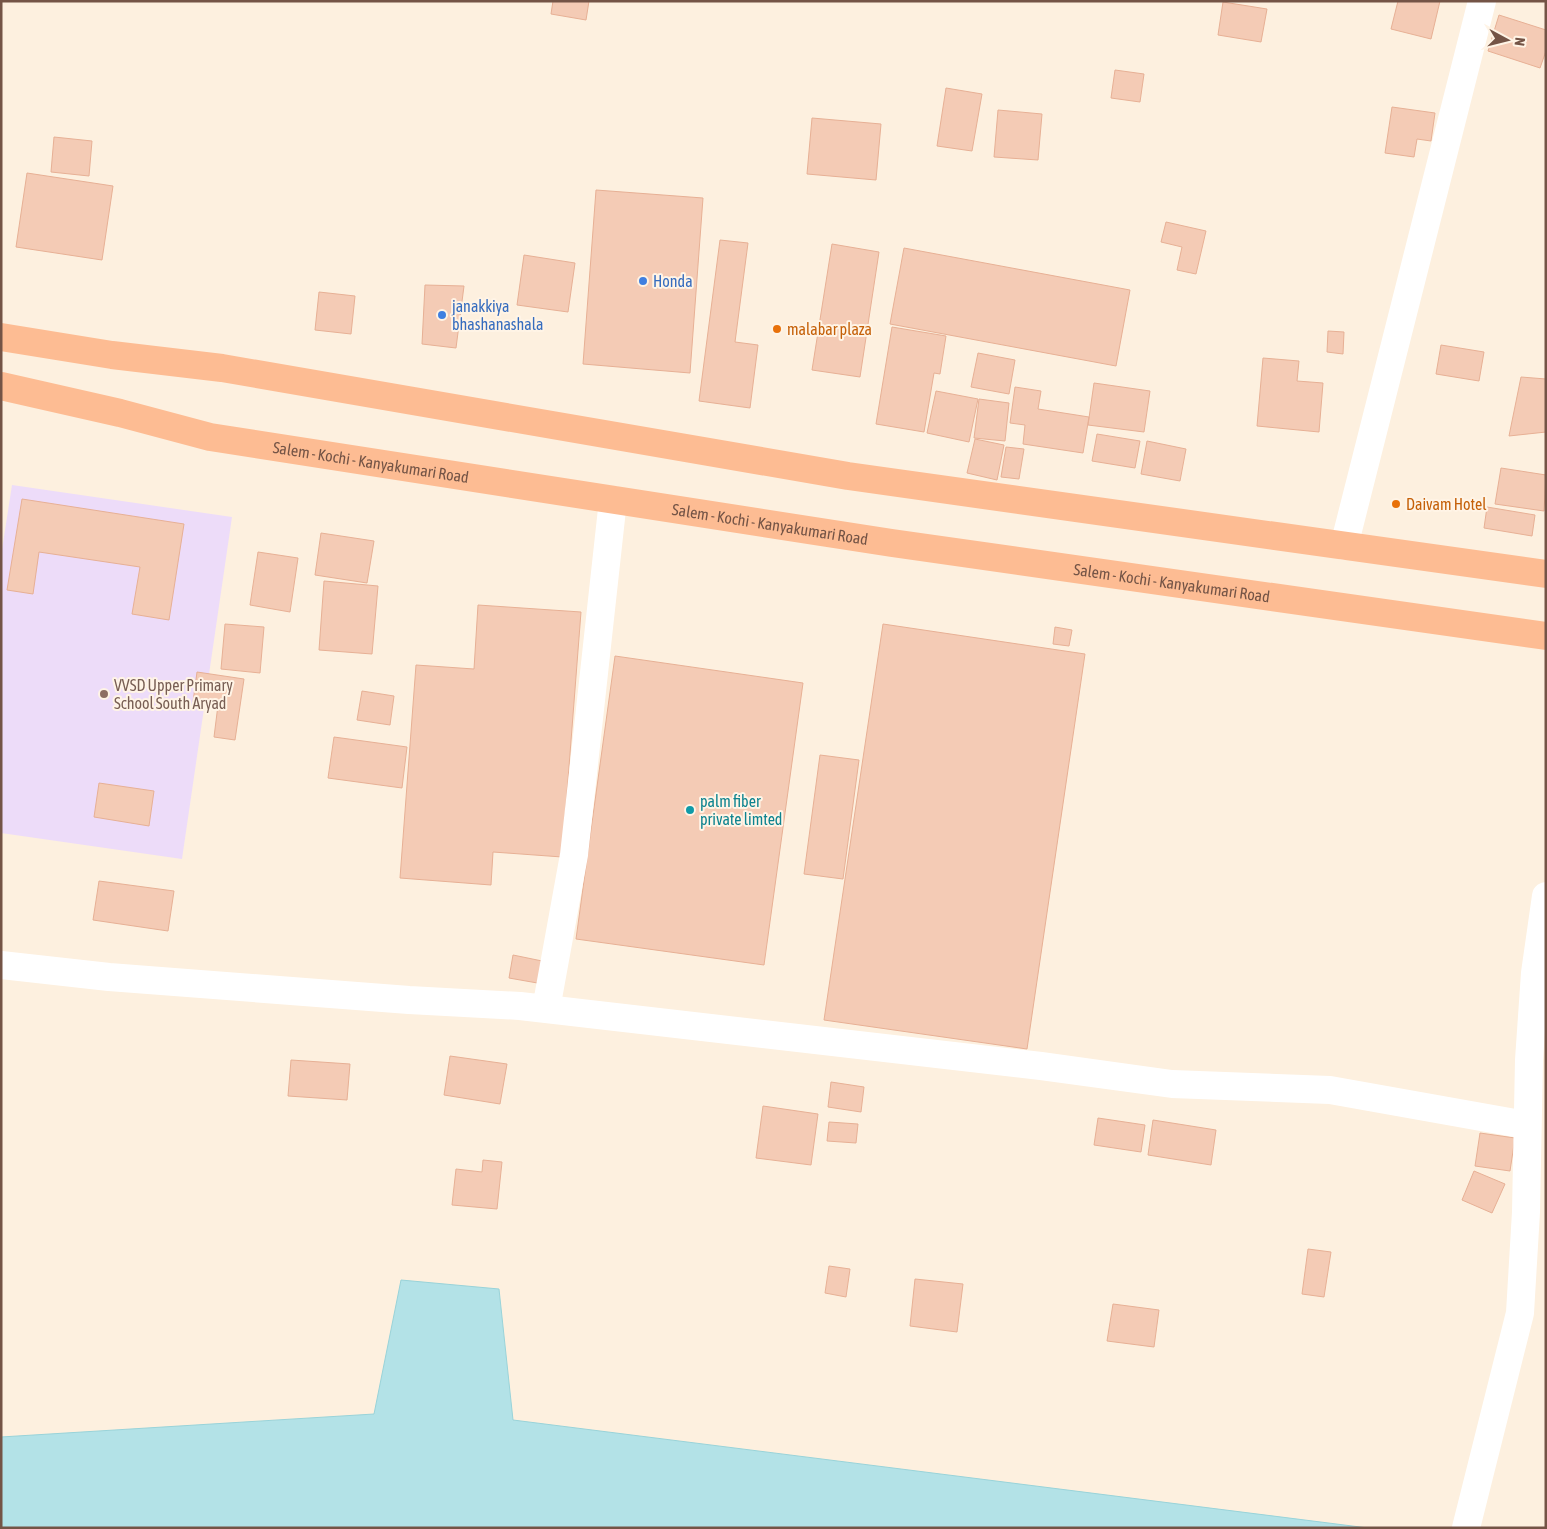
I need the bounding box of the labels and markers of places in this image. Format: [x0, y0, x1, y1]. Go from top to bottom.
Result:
place label: Honda [653, 272, 693, 290]
marker: Honda [637, 275, 649, 287]
place label: janakkiya bhashanashala [451, 297, 543, 333]
marker: janakkiya bhashanashala [436, 309, 448, 321]
place label: malabar plaza [787, 320, 872, 339]
marker: malabar plaza [771, 323, 783, 335]
place label: Daivam Hotel [1406, 495, 1487, 513]
marker: Daivam Hotel [1390, 498, 1402, 510]
place label: VVSD Upper Primary School South Aryad [114, 676, 233, 713]
marker: VVSD Upper Primary School South Aryad [98, 688, 110, 700]
place label: palm fiber private limted [700, 792, 782, 829]
marker: palm fiber private limted [684, 804, 696, 816]

